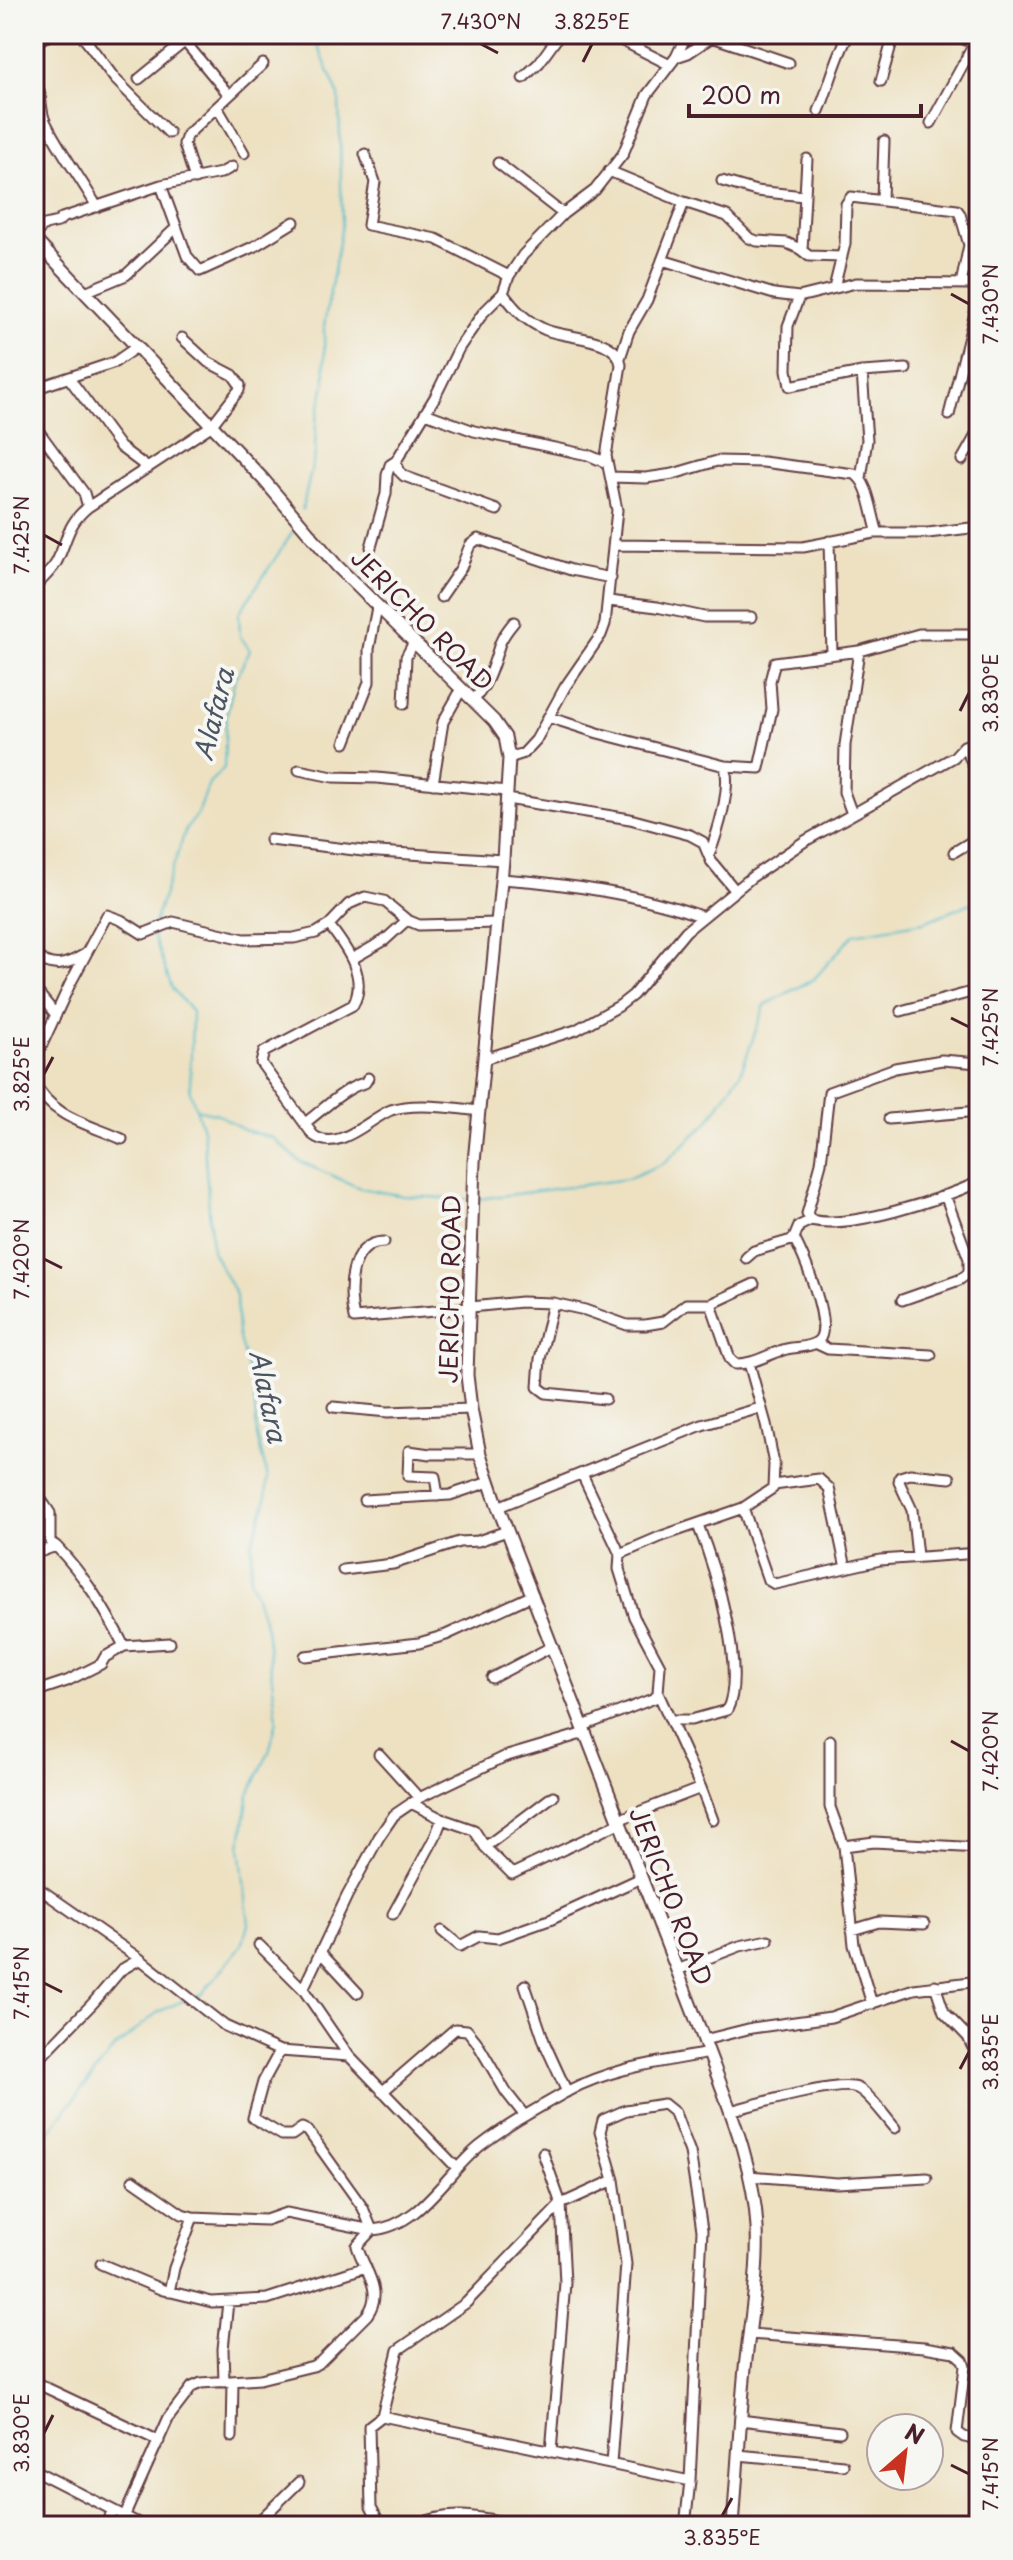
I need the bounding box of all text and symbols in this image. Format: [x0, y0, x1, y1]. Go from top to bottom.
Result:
text: 7.430°N [441, 6, 521, 36]
text: 3.825°E [554, 6, 630, 36]
scale bar [689, 68, 921, 118]
text: 200 m [701, 76, 781, 112]
text: 7.430°N [975, 264, 1005, 344]
text: 7.425°N [6, 495, 36, 575]
street label: JERICHO ROAD [344, 540, 502, 698]
text: 3.830°E [975, 653, 1005, 733]
water label: Alafara [183, 663, 243, 764]
text: 7.425°N [975, 987, 1005, 1067]
text: 3.825°E [6, 1036, 36, 1112]
street label: JERICHO ROAD [429, 1194, 469, 1384]
text: 7.420°N [6, 1218, 36, 1300]
water label: Alafara [240, 1346, 298, 1446]
text: 7.420°N [975, 1710, 1005, 1792]
street label: JERICHO ROAD [621, 1802, 723, 1990]
text: 7.415°N [6, 1946, 36, 2020]
text: 3.835°E [975, 2013, 1005, 2091]
text: 3.830°E [6, 2393, 36, 2473]
north arrow [865, 2412, 945, 2492]
text: N [900, 2414, 931, 2452]
text: 7.415°N [975, 2437, 1005, 2511]
text: 3.835°E [683, 2522, 761, 2552]

